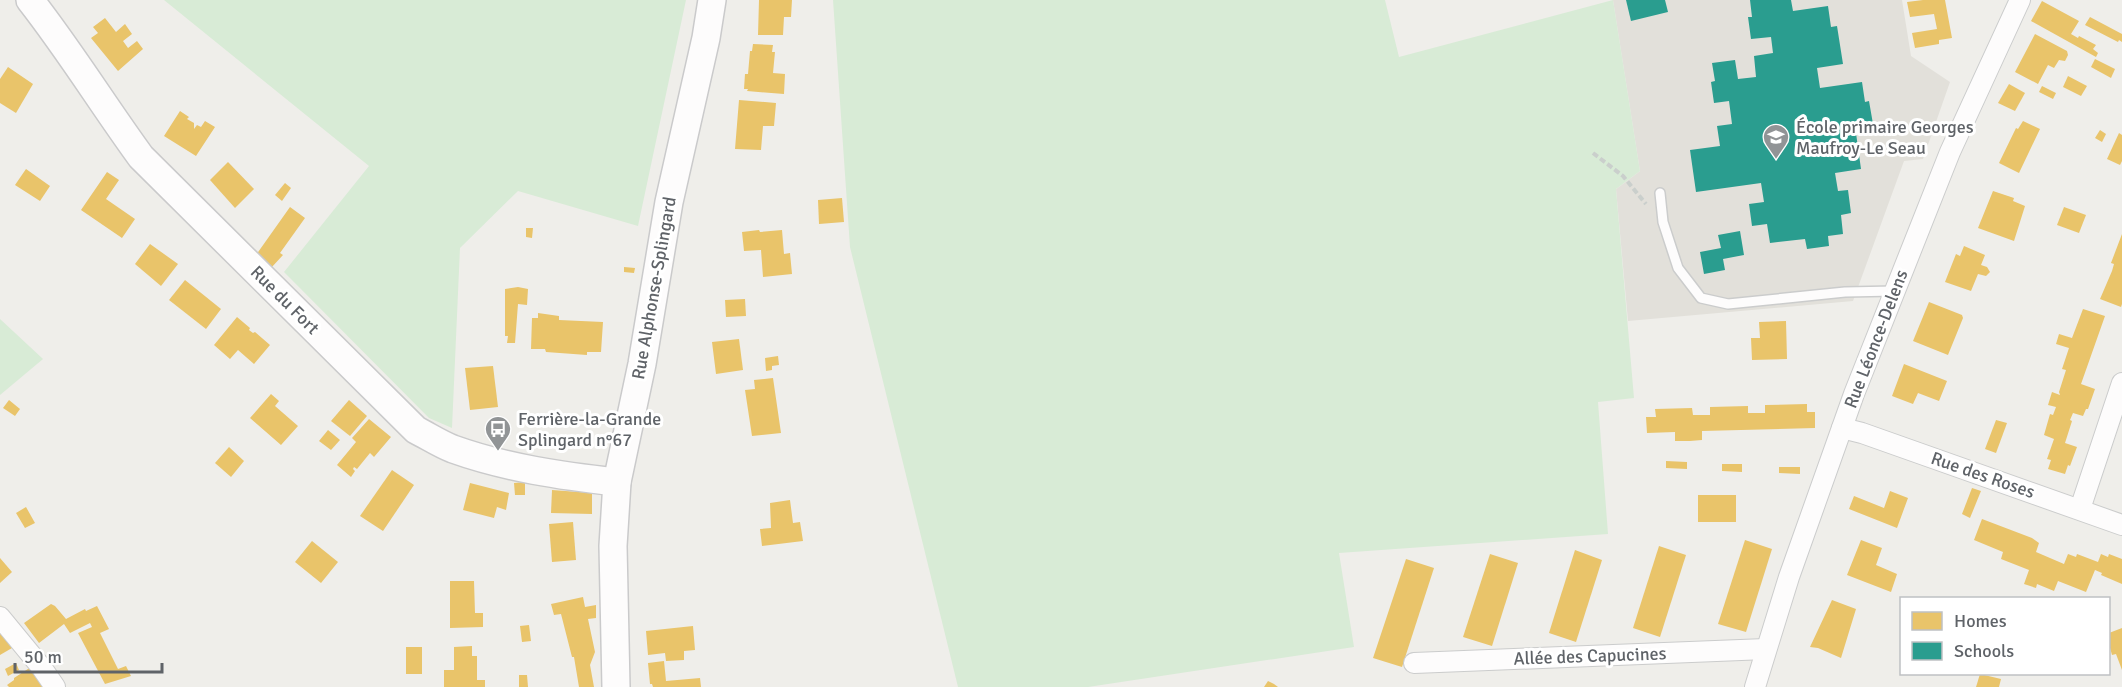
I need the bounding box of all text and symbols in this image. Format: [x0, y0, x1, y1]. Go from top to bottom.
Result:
place label: École primaire Georges Maufroy-Le Seau [1796, 116, 1974, 159]
school or university icon: École primaire Georges Maufroy-Le Seau [1761, 122, 1791, 160]
street label: Rue Alphonse-Splingard [627, 195, 681, 381]
street label: Rue du Fort [246, 261, 324, 339]
street label: Rue Léonce-Delens [1839, 267, 1913, 411]
place label: Ferrière-la-Grande Splingard n°67 [518, 408, 661, 451]
bus stop icon: Ferrière-la-Grande Splingard n°67 [483, 414, 513, 452]
street label: Rue des Roses [1928, 447, 2038, 503]
legend [1900, 597, 2110, 675]
text: Homes [1954, 610, 2007, 632]
scale bar [15, 636, 162, 674]
text: Schools [1954, 640, 2014, 662]
street label: Allée des Capucines [1513, 642, 1667, 670]
text: 50 m [24, 646, 62, 668]

